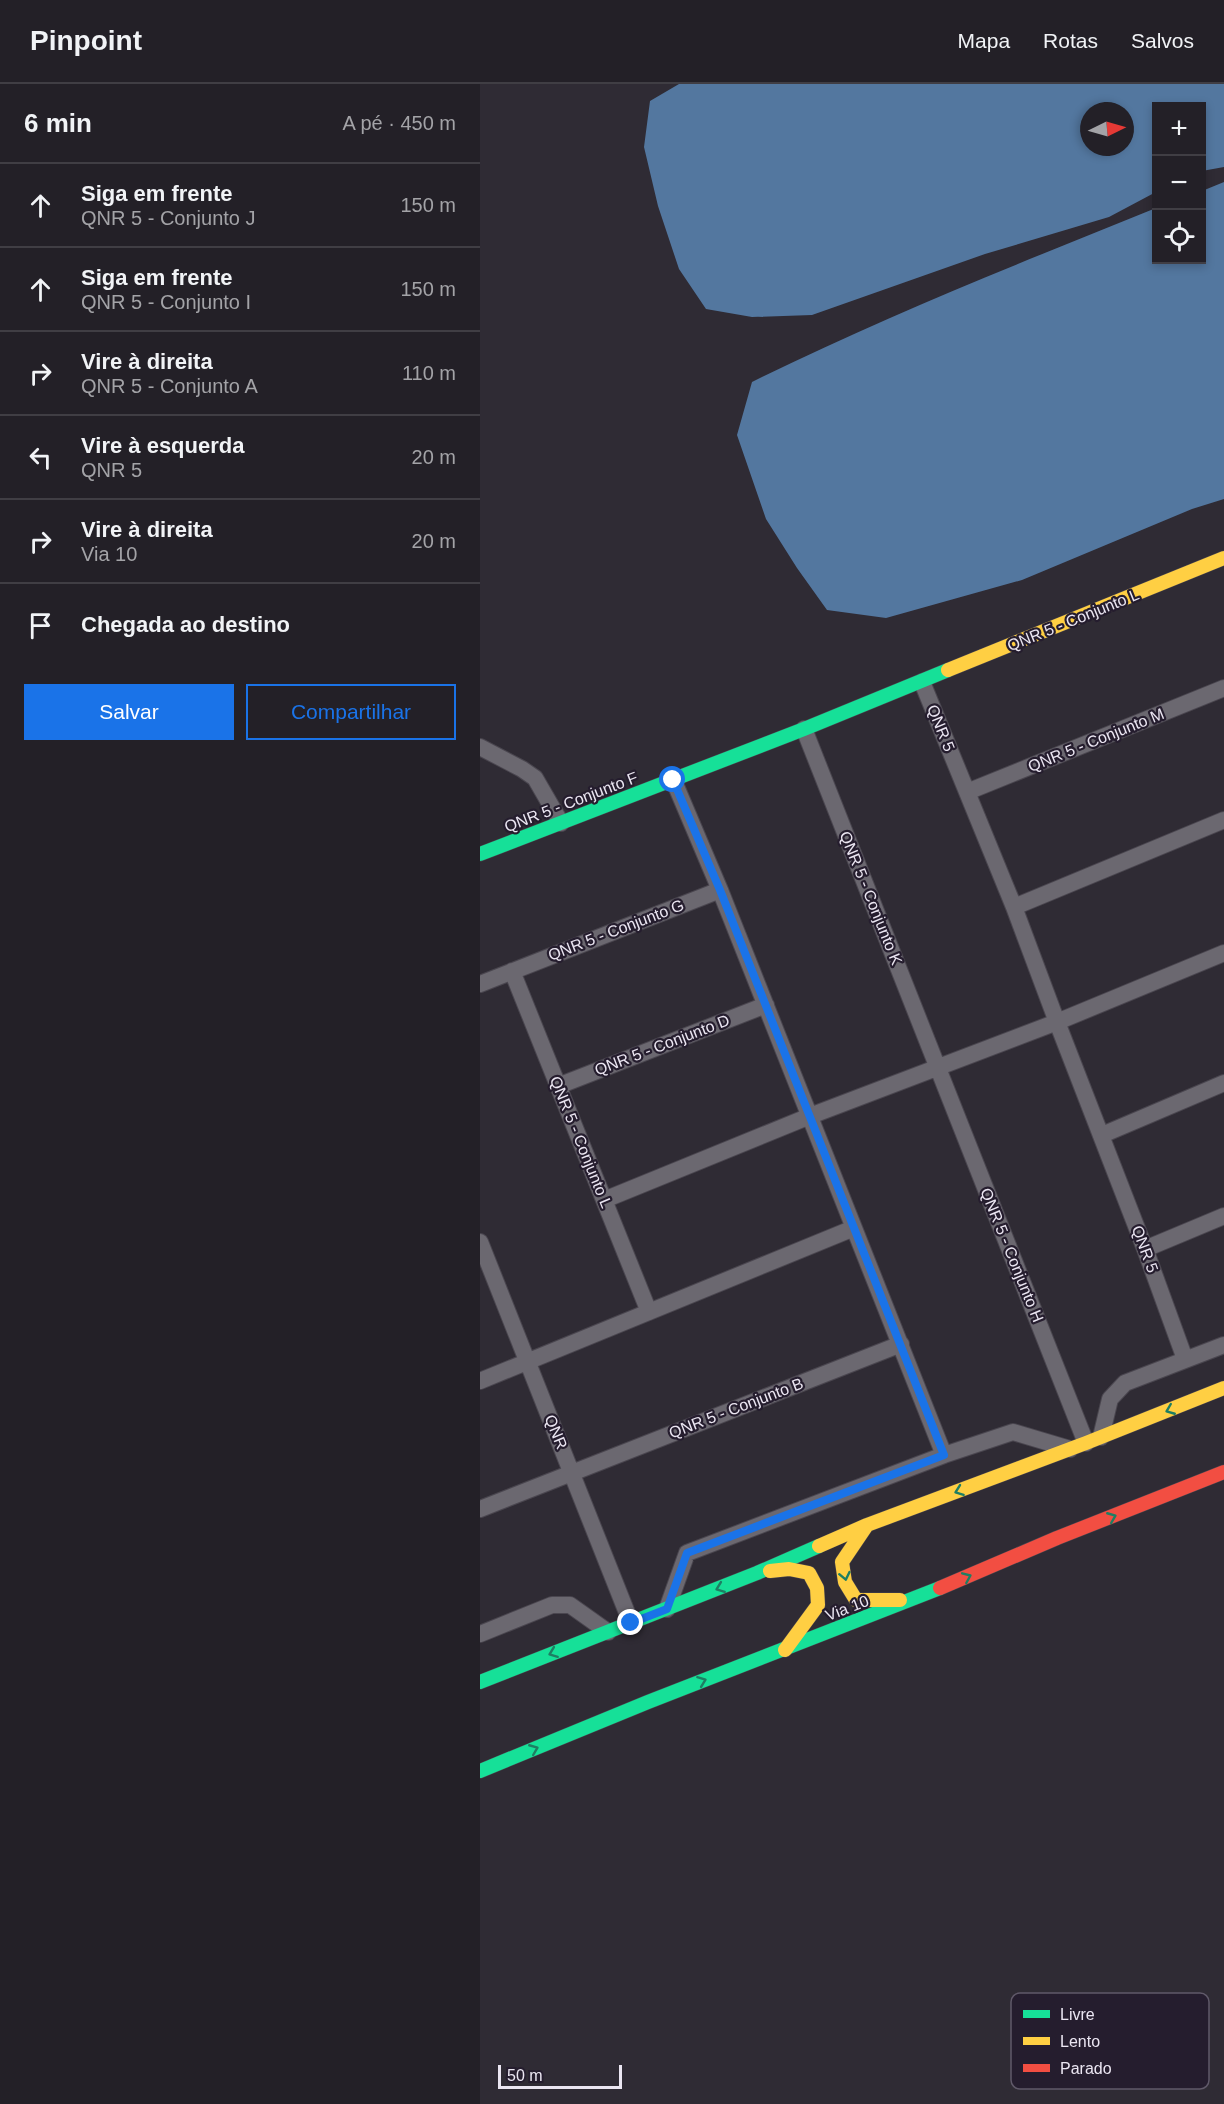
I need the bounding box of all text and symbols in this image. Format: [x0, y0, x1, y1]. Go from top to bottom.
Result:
text: Pinpoint [30, 25, 142, 56]
text: Mapa [958, 29, 1010, 52]
text: Rotas [1043, 29, 1098, 52]
text: Salvos [1131, 29, 1194, 52]
north arrow [1080, 102, 1134, 156]
map controls [1152, 102, 1206, 264]
button: + [1152, 102, 1206, 156]
text: 6 min [24, 108, 92, 138]
text: A pé · 450 m [343, 112, 456, 134]
button: − [1152, 156, 1206, 210]
text: Siga em frente [81, 181, 233, 206]
icon: ahead [24, 189, 57, 222]
text: 150 m [400, 194, 456, 216]
text: QNR 5 - Conjunto J [81, 207, 256, 229]
button: locate [1152, 210, 1206, 264]
text: Siga em frente [81, 265, 233, 290]
icon: ahead [24, 273, 57, 306]
text: 150 m [400, 278, 456, 300]
text: QNR 5 - Conjunto I [81, 291, 251, 313]
text: Vire à direita [81, 349, 213, 374]
icon: right [24, 357, 57, 390]
text: 110 m [402, 362, 456, 384]
text: QNR 5 - Conjunto A [81, 375, 258, 397]
text: Vire à esquerda [81, 433, 244, 458]
icon: left [24, 441, 57, 474]
text: 20 m [412, 446, 456, 468]
text: QNR 5 [81, 459, 142, 481]
text: Vire à direita [81, 517, 213, 542]
icon: right [24, 525, 57, 558]
text: 20 m [412, 530, 456, 552]
text: Via 10 [81, 543, 137, 565]
street label: QNR 5 - Conjunto L [1005, 586, 1141, 654]
icon: arrive [24, 609, 57, 642]
text: Chegada ao destino [81, 612, 290, 637]
button: Salvar [24, 684, 234, 740]
button: Compartilhar [246, 684, 456, 740]
street label: QNR 5 [924, 702, 958, 754]
street label: QNR 5 - Conjunto M [1026, 705, 1166, 775]
route start [659, 766, 685, 792]
street label: QNR 5 - Conjunto F [502, 769, 640, 835]
street label: QNR 5 - Conjunto K [836, 829, 906, 967]
street label: QNR 5 - Conjunto G [546, 896, 686, 964]
street label: QNR 5 - Conjunto D [592, 1011, 732, 1079]
street label: QNR 5 - Conjunto L [547, 1074, 615, 1210]
street label: QNR 5 - Conjunto H [977, 1185, 1047, 1325]
street label: QNR 5 [1129, 1223, 1161, 1275]
street label: QNR 5 - Conjunto B [667, 1375, 805, 1441]
one-way arrow [1165, 1403, 1176, 1415]
street label: QNR [541, 1412, 571, 1452]
one-way arrow [954, 1483, 965, 1496]
one-way arrow [1106, 1511, 1116, 1524]
one-way arrow [838, 1571, 851, 1581]
one-way arrow [961, 1572, 972, 1584]
one-way arrow [716, 1581, 727, 1593]
street label: Via 10 [823, 1592, 871, 1624]
route end [617, 1609, 643, 1635]
one-way arrow [548, 1646, 559, 1658]
one-way arrow [696, 1676, 707, 1689]
one-way arrow [528, 1744, 539, 1756]
legend [1011, 1993, 1209, 2089]
text: Livre [1060, 2006, 1095, 2023]
text: Lento [1060, 2033, 1100, 2050]
text: Parado [1060, 2060, 1112, 2077]
scale bar [498, 2062, 622, 2090]
text: 50 m [507, 2067, 543, 2084]

